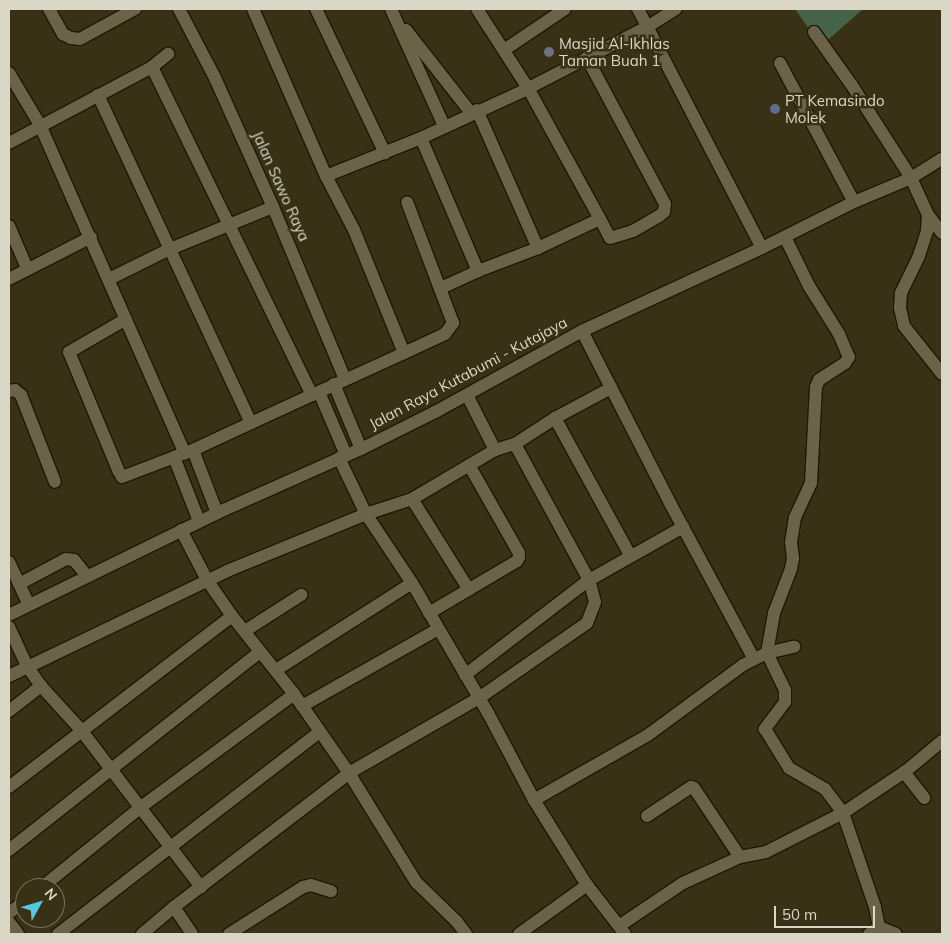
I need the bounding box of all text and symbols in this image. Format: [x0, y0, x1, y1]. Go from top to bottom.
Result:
place label: Masjid Al-Ikhlas Taman Buah 1 [559, 34, 670, 69]
marker: Masjid Al-Ikhlas Taman Buah 1 [543, 46, 555, 58]
place label: PT Kemasindo Molek [785, 91, 884, 126]
marker: PT Kemasindo Molek [769, 103, 781, 115]
street label: Jalan Sawo Raya [249, 128, 313, 244]
street label: Jalan Raya Kutabumi - Kutajaya [366, 313, 570, 433]
north arrow [15, 878, 65, 928]
text: N [41, 884, 61, 904]
scale bar [776, 896, 877, 928]
text: 50 m [782, 905, 817, 924]

